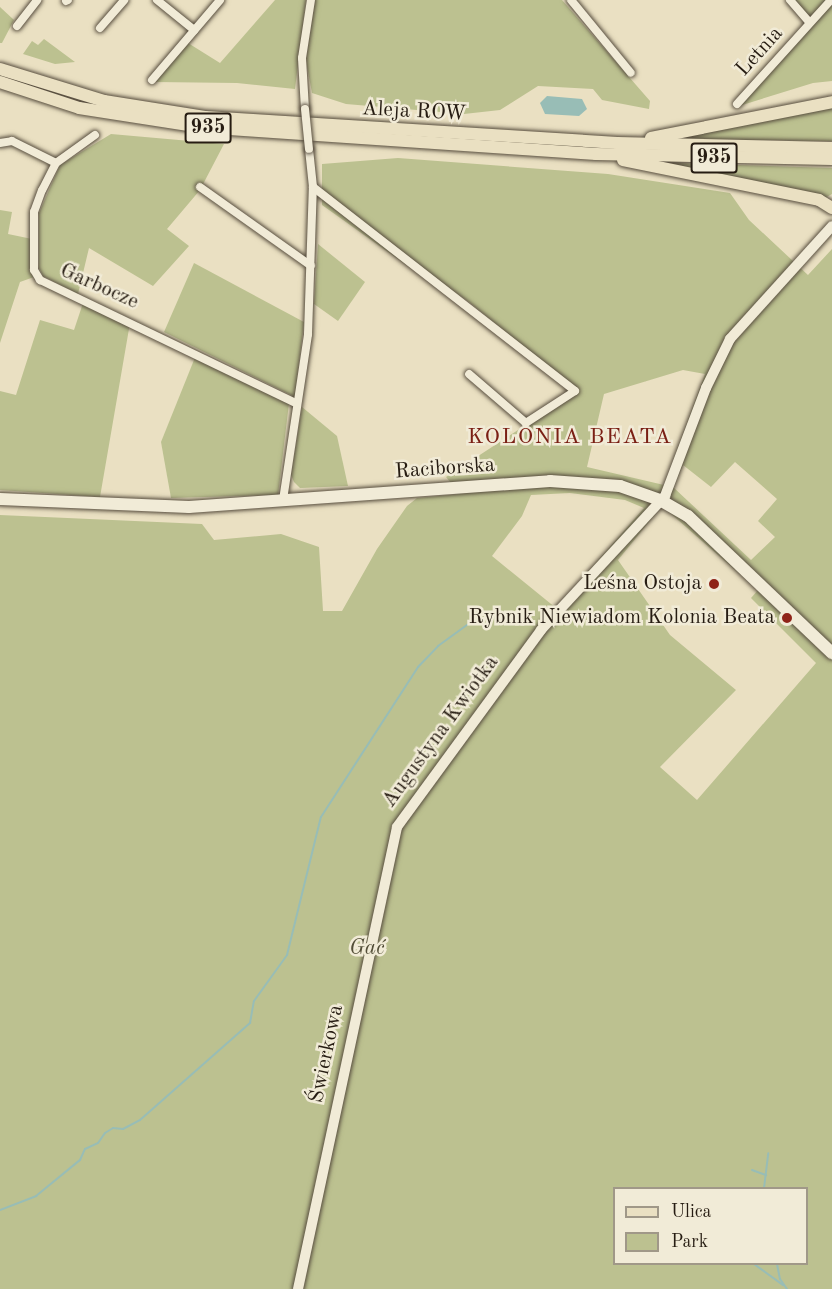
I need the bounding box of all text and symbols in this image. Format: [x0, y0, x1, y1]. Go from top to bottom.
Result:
street label: Letnia [731, 22, 789, 82]
street label: Aleja ROW [361, 97, 467, 127]
road number: 935 [184, 111, 232, 145]
road number: 935 [690, 141, 738, 175]
street label: Garbocze [56, 259, 142, 315]
district label: KOLONIA BEATA [467, 425, 673, 451]
street label: Raciborska [394, 453, 496, 485]
place label: Leśna Ostoja [583, 571, 702, 597]
marker: Leśna Ostoja [707, 577, 721, 591]
place label: Rybnik Niewiadom Kolonia Beata [469, 605, 775, 631]
marker: Rybnik Niewiadom Kolonia Beata [780, 611, 794, 625]
street label: Augustyna Kwiotka [377, 651, 505, 813]
park label: Gać [349, 936, 385, 962]
street label: Świerkowa [304, 1002, 350, 1106]
legend [613, 1187, 808, 1265]
text: Ulica [671, 1203, 712, 1221]
text: Park [671, 1233, 708, 1251]

